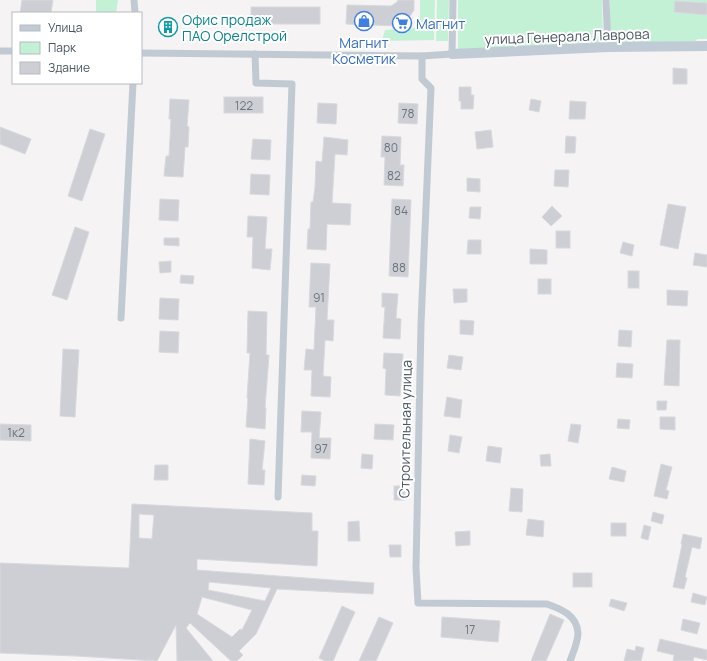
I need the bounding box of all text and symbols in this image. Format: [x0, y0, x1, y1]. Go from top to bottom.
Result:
place label: Офис продаж ПАО Орелстрой [182, 10, 287, 45]
shop icon: Магнит Косметик [353, 10, 375, 32]
legend [12, 12, 142, 84]
supermarket icon: Магнит [391, 12, 413, 34]
place label: Магнит [416, 14, 465, 33]
building icon: Офис продаж ПАО Орелстрой [157, 16, 179, 38]
text: Улица [48, 19, 82, 36]
street label: улица Генерала Лаврова [484, 24, 650, 48]
place label: Магнит Косметик [332, 33, 397, 68]
text: Парк [48, 39, 77, 56]
text: Здание [48, 59, 90, 76]
house number: 122 [235, 97, 253, 114]
house number: 78 [402, 105, 415, 122]
house number: 80 [384, 139, 398, 156]
house number: 82 [387, 167, 401, 184]
house number: 84 [394, 202, 408, 219]
house number: 88 [392, 259, 406, 276]
house number: 91 [313, 289, 325, 306]
street label: Строительная улица [394, 360, 416, 498]
house number: 1к2 [7, 424, 25, 441]
house number: 97 [314, 440, 328, 457]
house number: 17 [465, 621, 475, 638]

